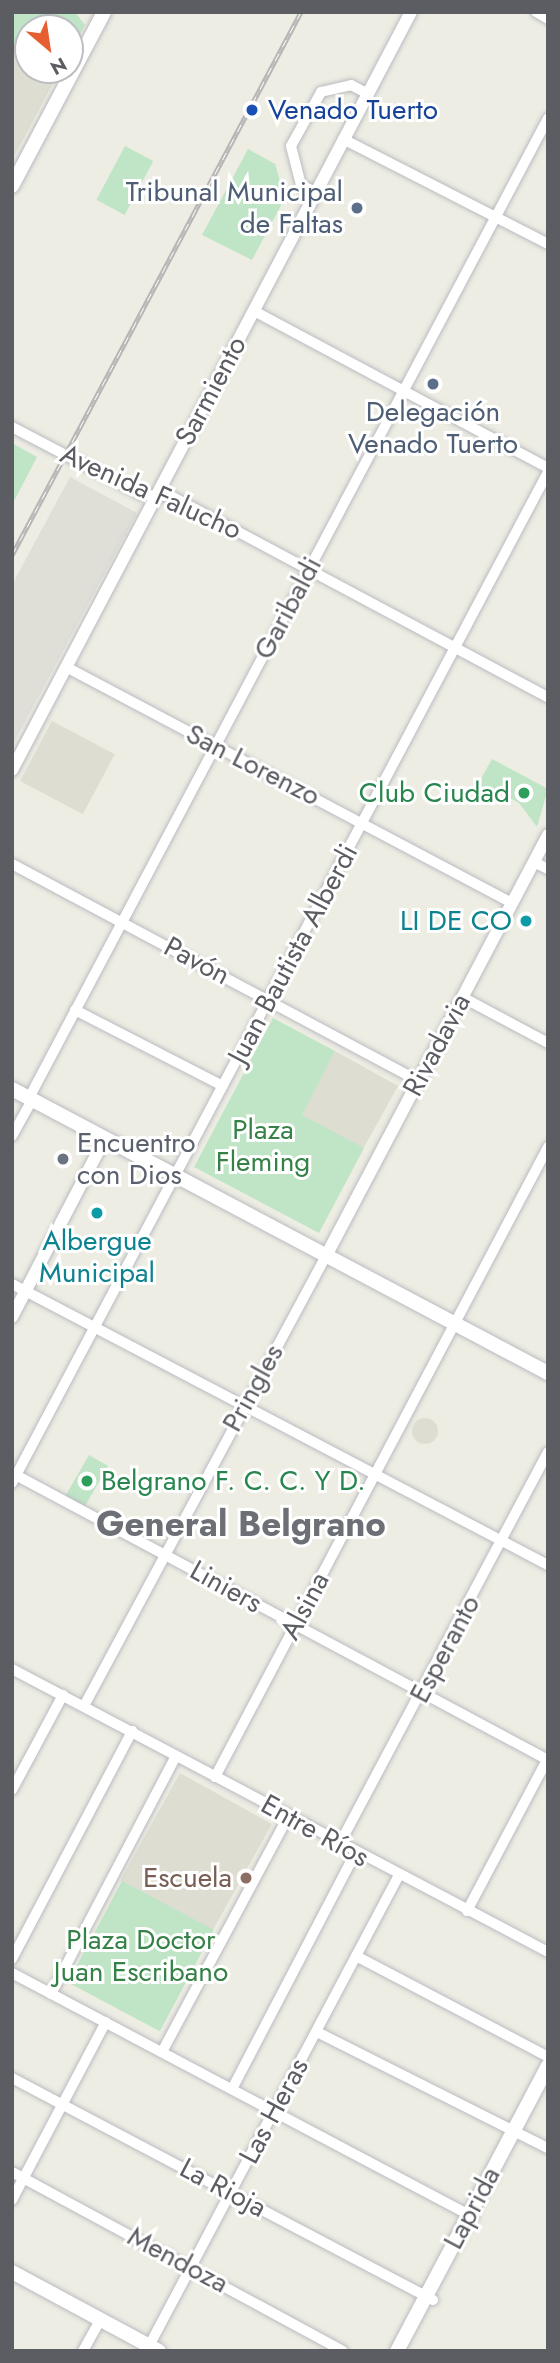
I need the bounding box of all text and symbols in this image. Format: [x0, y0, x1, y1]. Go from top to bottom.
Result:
north arrow [14, 14, 84, 84]
text: N [45, 51, 72, 82]
place label: Venado Tuerto [268, 93, 438, 127]
marker: Venado Tuerto [242, 100, 262, 120]
place label: Tribunal Municipal de Faltas [126, 175, 343, 241]
marker: Tribunal Municipal de Faltas [349, 200, 365, 216]
street label: Sarmiento [168, 331, 254, 451]
marker: Delegación Venado Tuerto [425, 376, 441, 392]
place label: Delegación Venado Tuerto [348, 395, 518, 461]
street label: Avenida Falucho [55, 437, 247, 547]
street label: Garibaldi [247, 551, 329, 665]
street label: San Lorenzo [180, 717, 326, 813]
place label: Club Ciudad [359, 776, 510, 810]
marker: Club Ciudad [516, 785, 532, 801]
street label: Juan Bautista Alberdi [221, 838, 365, 1070]
place label: LI DE CO [400, 904, 512, 938]
marker: LI DE CO [518, 913, 534, 929]
street label: Pavón [158, 930, 236, 992]
street label: Rivadavia [396, 988, 478, 1102]
park label: Plaza Fleming [216, 1113, 310, 1179]
place label: Encuentro con Dios [77, 1126, 195, 1192]
marker: Encuentro con Dios [55, 1151, 71, 1167]
marker: Albergue Municipal [89, 1205, 105, 1221]
place label: Albergue Municipal [39, 1224, 155, 1290]
street label: Pringles [215, 1339, 291, 1437]
place label: Belgrano F. C. C. Y D. [101, 1464, 366, 1498]
marker: Belgrano F. C. C. Y D. [79, 1473, 95, 1489]
district label: General Belgrano [96, 1503, 386, 1545]
street label: Liniers [184, 1554, 268, 1620]
street label: Alsina [273, 1566, 337, 1646]
street label: Esperanto [403, 1590, 487, 1708]
street label: Entre Ríos [255, 1788, 375, 1874]
place label: Escuela [143, 1861, 232, 1895]
marker: Escuela [238, 1870, 254, 1886]
park label: Plaza Doctor Juan Escribano [54, 1923, 228, 1989]
street label: Las Heras [232, 2053, 316, 2169]
street label: La Rioja [174, 2151, 272, 2225]
street label: Laprida [436, 2161, 508, 2255]
street label: Mendoza [122, 2220, 234, 2300]

